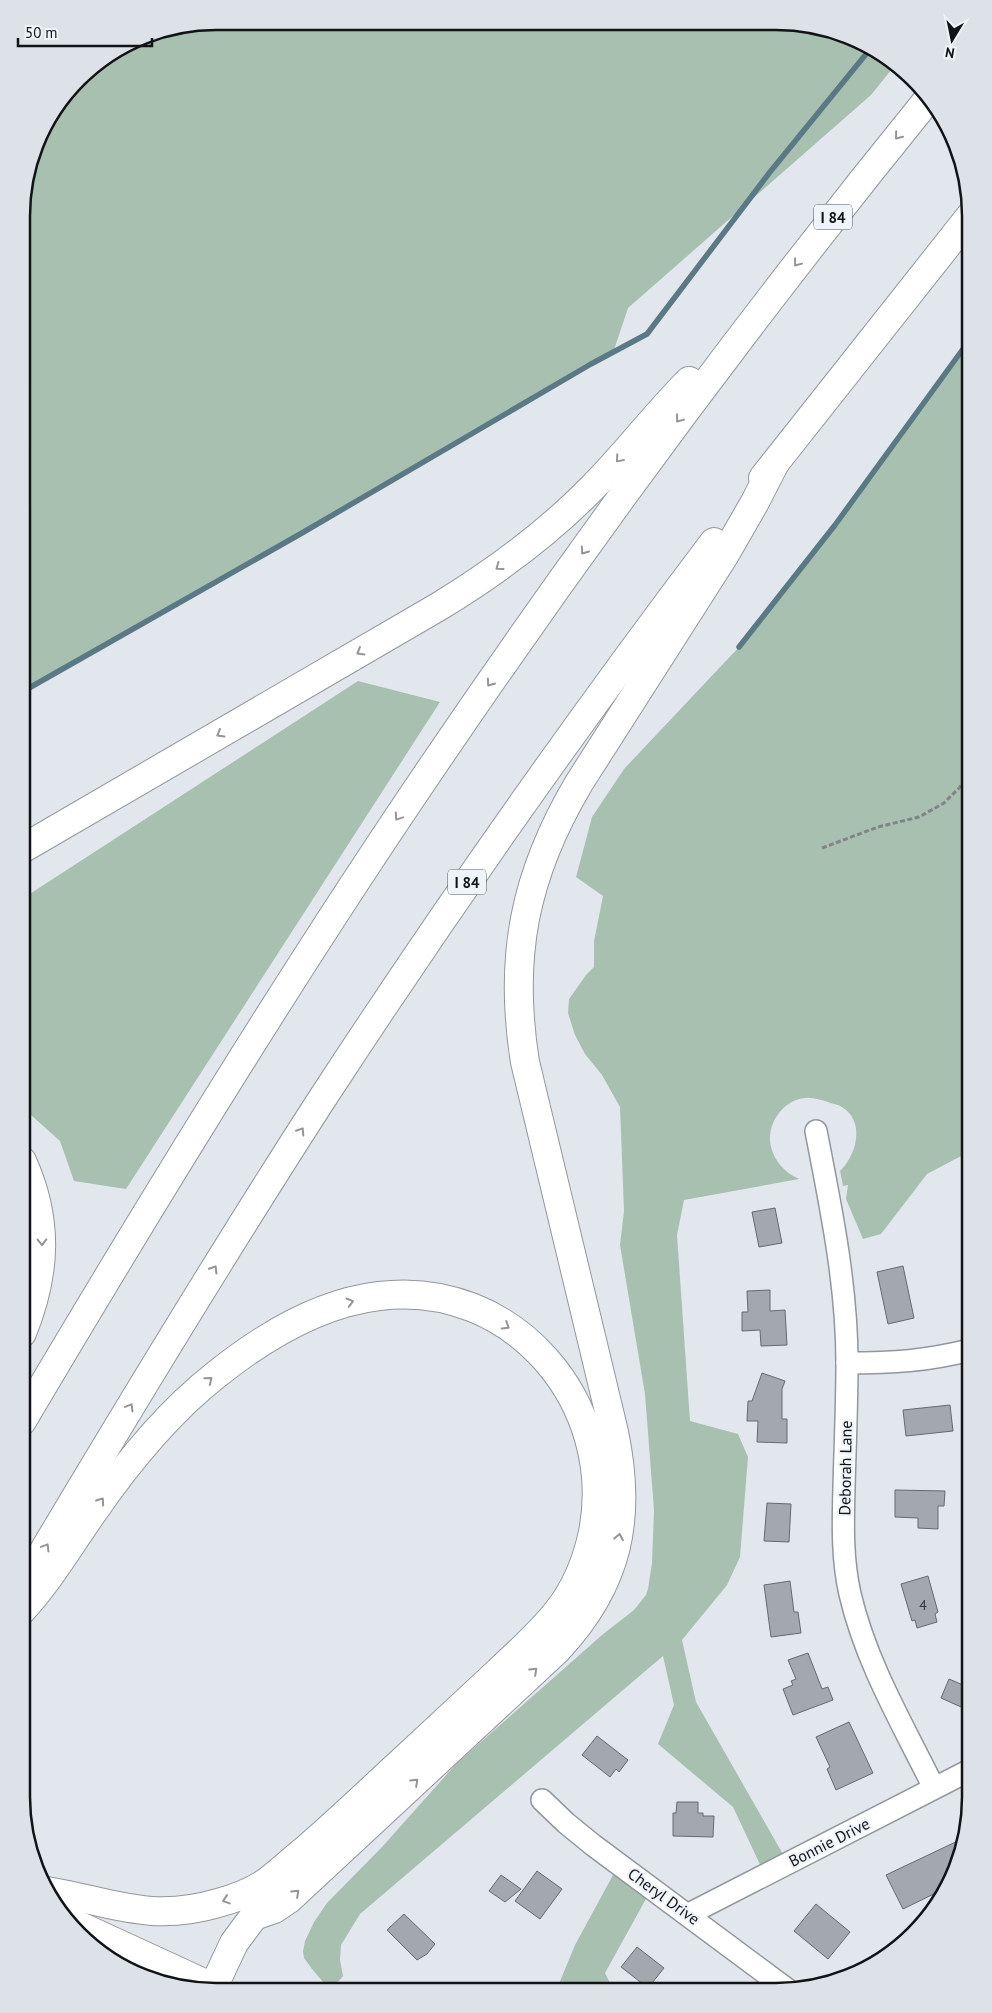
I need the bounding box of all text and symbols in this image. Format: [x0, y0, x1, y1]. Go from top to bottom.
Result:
scale bar [18, 15, 151, 47]
north arrow [927, 15, 977, 65]
text: 50 m [25, 23, 58, 42]
text: N [944, 43, 956, 62]
one-way arrow [896, 130, 904, 139]
road number: I 84 [814, 204, 852, 230]
one-way arrow [794, 257, 803, 267]
one-way arrow [676, 413, 685, 423]
one-way arrow [616, 453, 625, 462]
one-way arrow [581, 545, 590, 554]
one-way arrow [495, 561, 505, 570]
one-way arrow [357, 646, 366, 656]
one-way arrow [487, 677, 496, 687]
one-way arrow [216, 727, 225, 737]
one-way arrow [395, 812, 404, 821]
road number: I 84 [448, 870, 486, 894]
one-way arrow [295, 1128, 305, 1137]
one-way arrow [37, 1238, 47, 1246]
one-way arrow [208, 1265, 218, 1274]
one-way arrow [345, 1297, 354, 1307]
one-way arrow [500, 1320, 509, 1329]
one-way arrow [203, 1378, 212, 1386]
one-way arrow [123, 1404, 133, 1413]
street label: Deborah Lane [834, 1420, 856, 1516]
one-way arrow [95, 1497, 104, 1507]
one-way arrow [613, 1532, 623, 1541]
one-way arrow [40, 1543, 50, 1552]
house number: 4 [919, 1596, 927, 1614]
one-way arrow [528, 1668, 537, 1677]
one-way arrow [409, 1779, 418, 1788]
street label: Bonnie Drive [785, 1813, 873, 1871]
street label: Cheryl Drive [624, 1863, 704, 1929]
one-way arrow [290, 1890, 299, 1899]
one-way arrow [222, 1895, 230, 1905]

